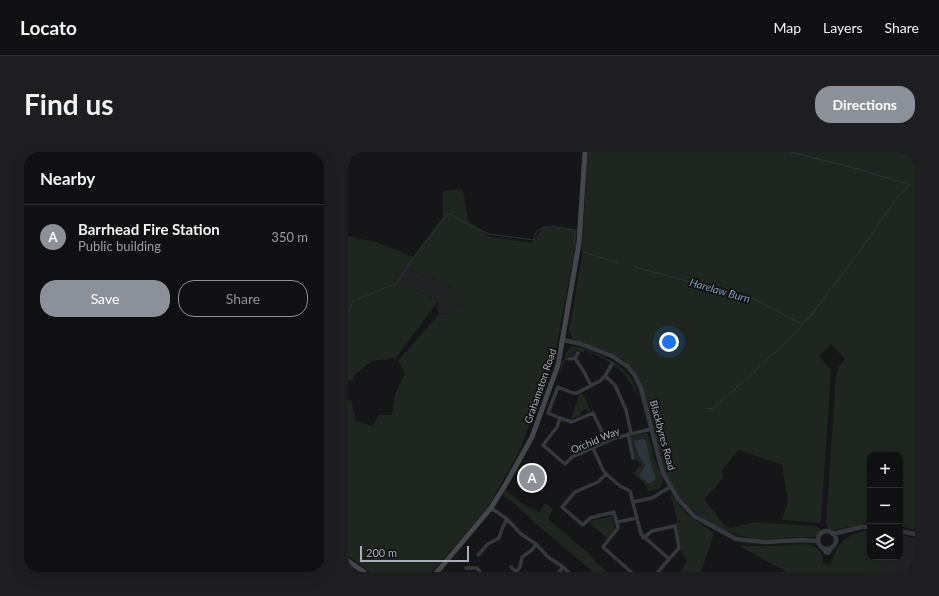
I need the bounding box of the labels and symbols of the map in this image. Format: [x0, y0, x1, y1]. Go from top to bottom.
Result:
water label: Harelaw Burn [688, 275, 752, 305]
your location [659, 332, 679, 352]
street label: Grahamston Road [522, 347, 558, 425]
street label: Blackbyres Road [648, 399, 678, 471]
street label: Orchid Way [569, 424, 622, 456]
pin: A [519, 463, 545, 493]
scale bar [360, 544, 469, 563]

